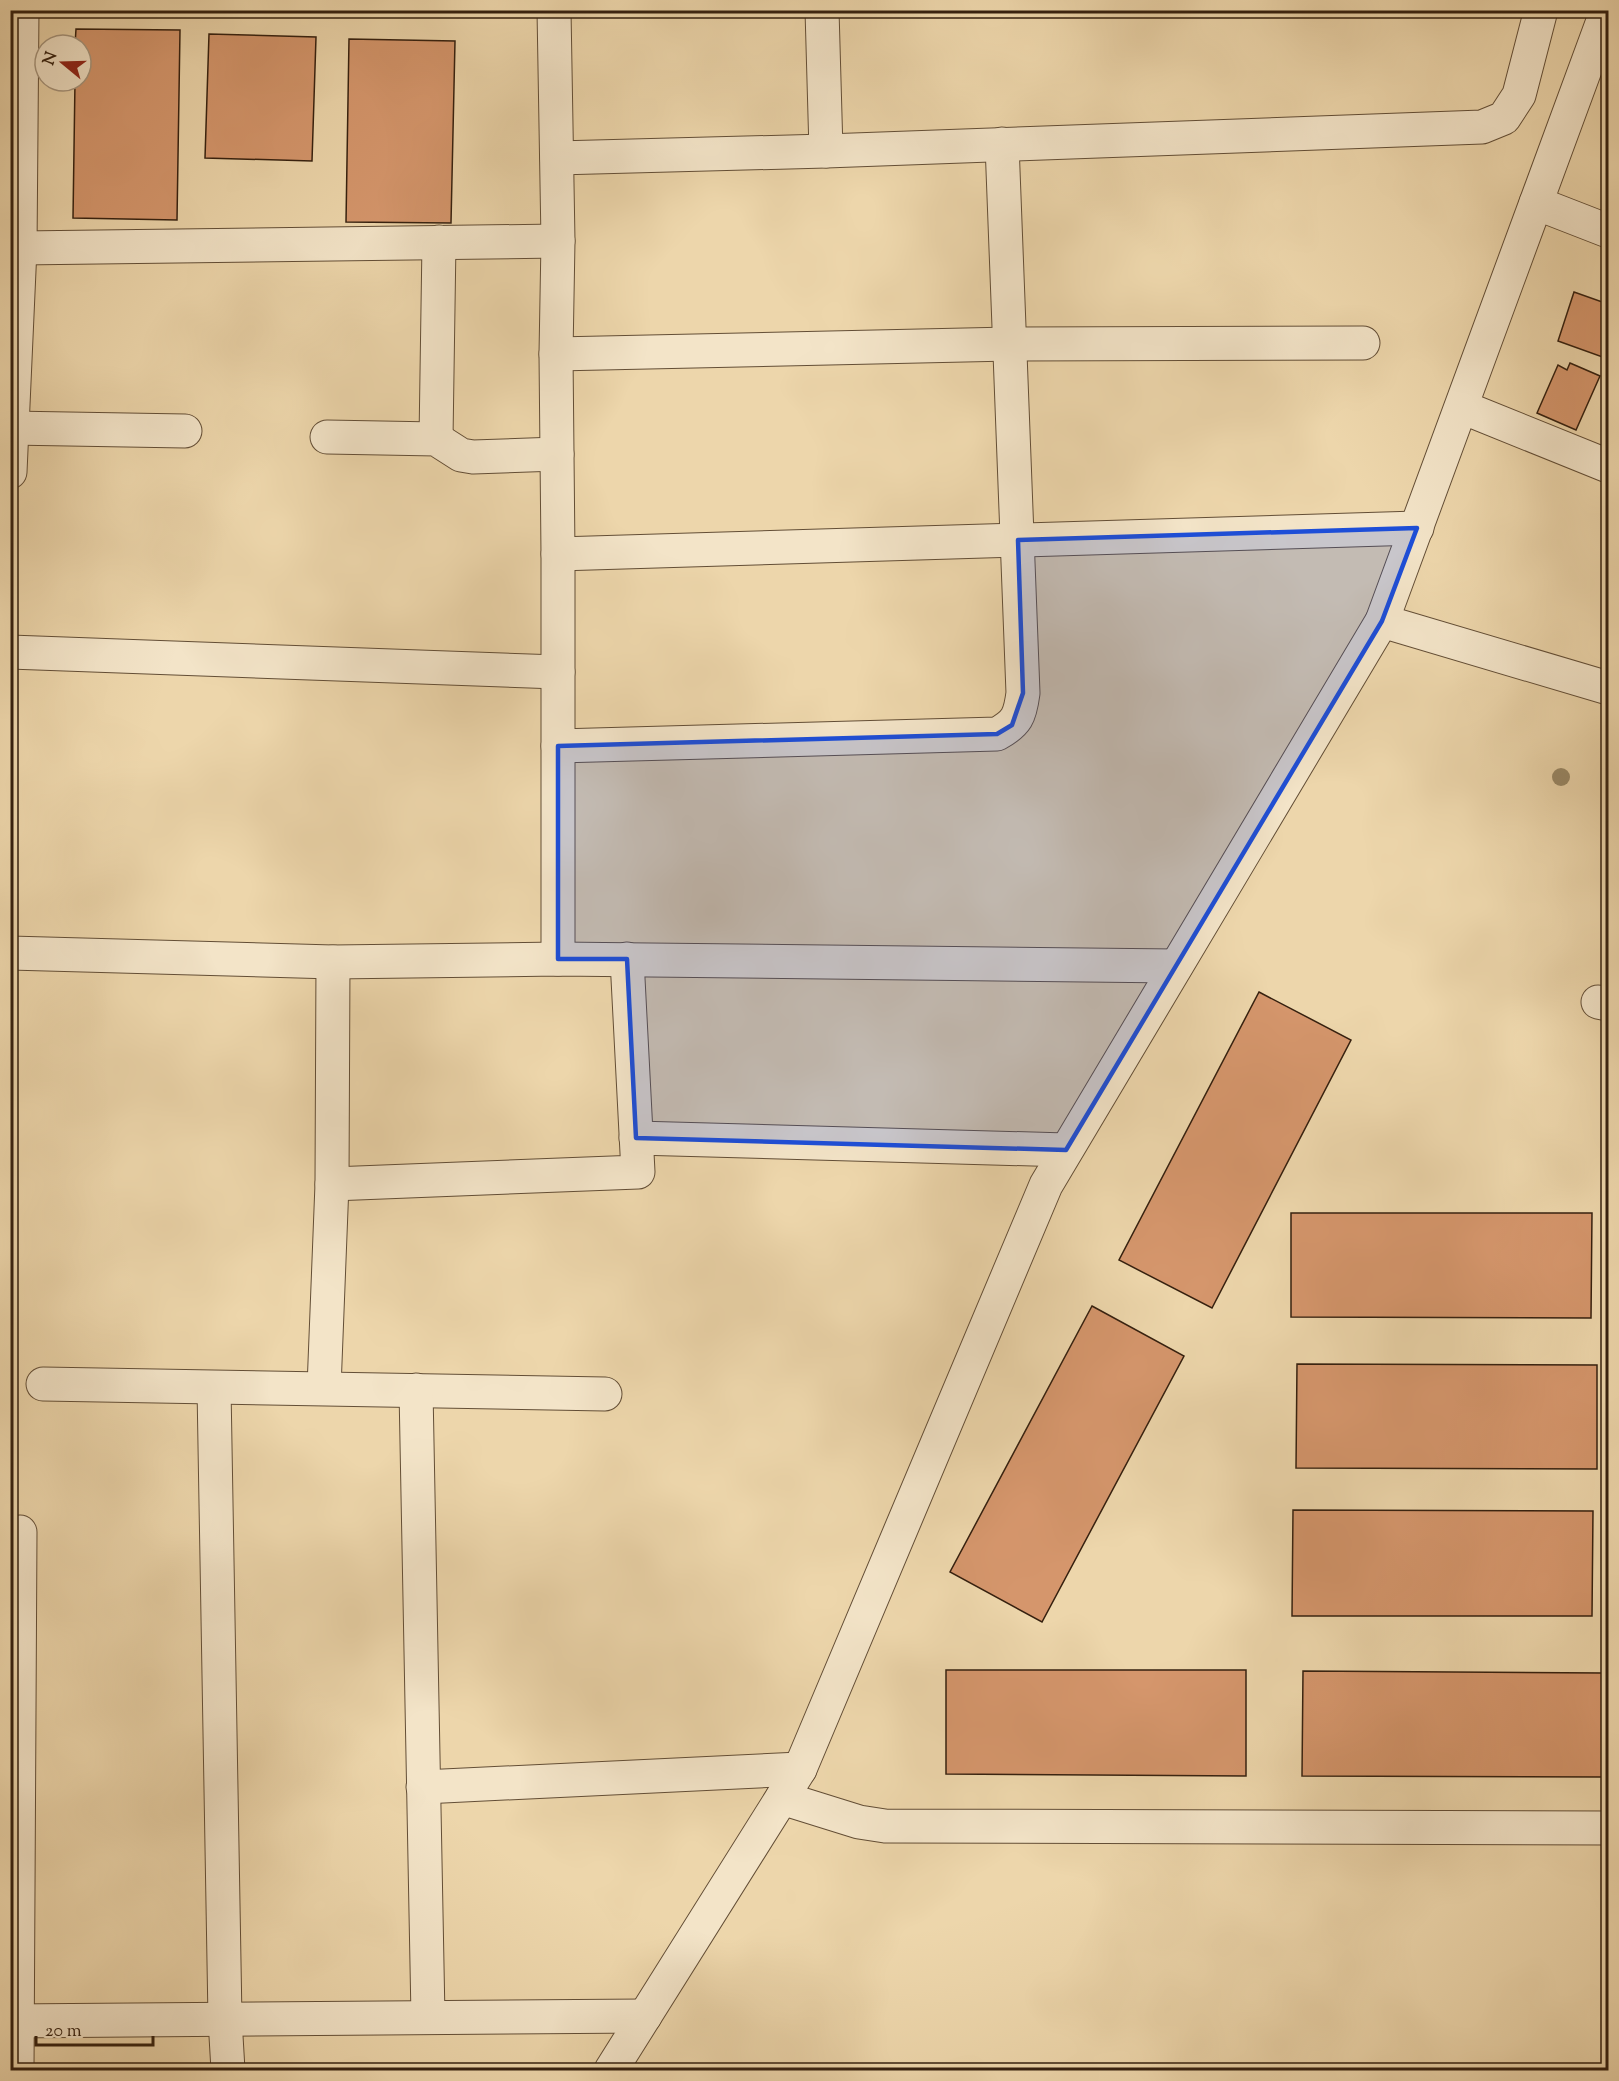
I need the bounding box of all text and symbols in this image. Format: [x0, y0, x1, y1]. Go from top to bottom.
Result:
north arrow [33, 33, 93, 93]
text: N [38, 49, 64, 69]
scale bar [36, 2009, 153, 2047]
text: 20 m [45, 2019, 82, 2045]

